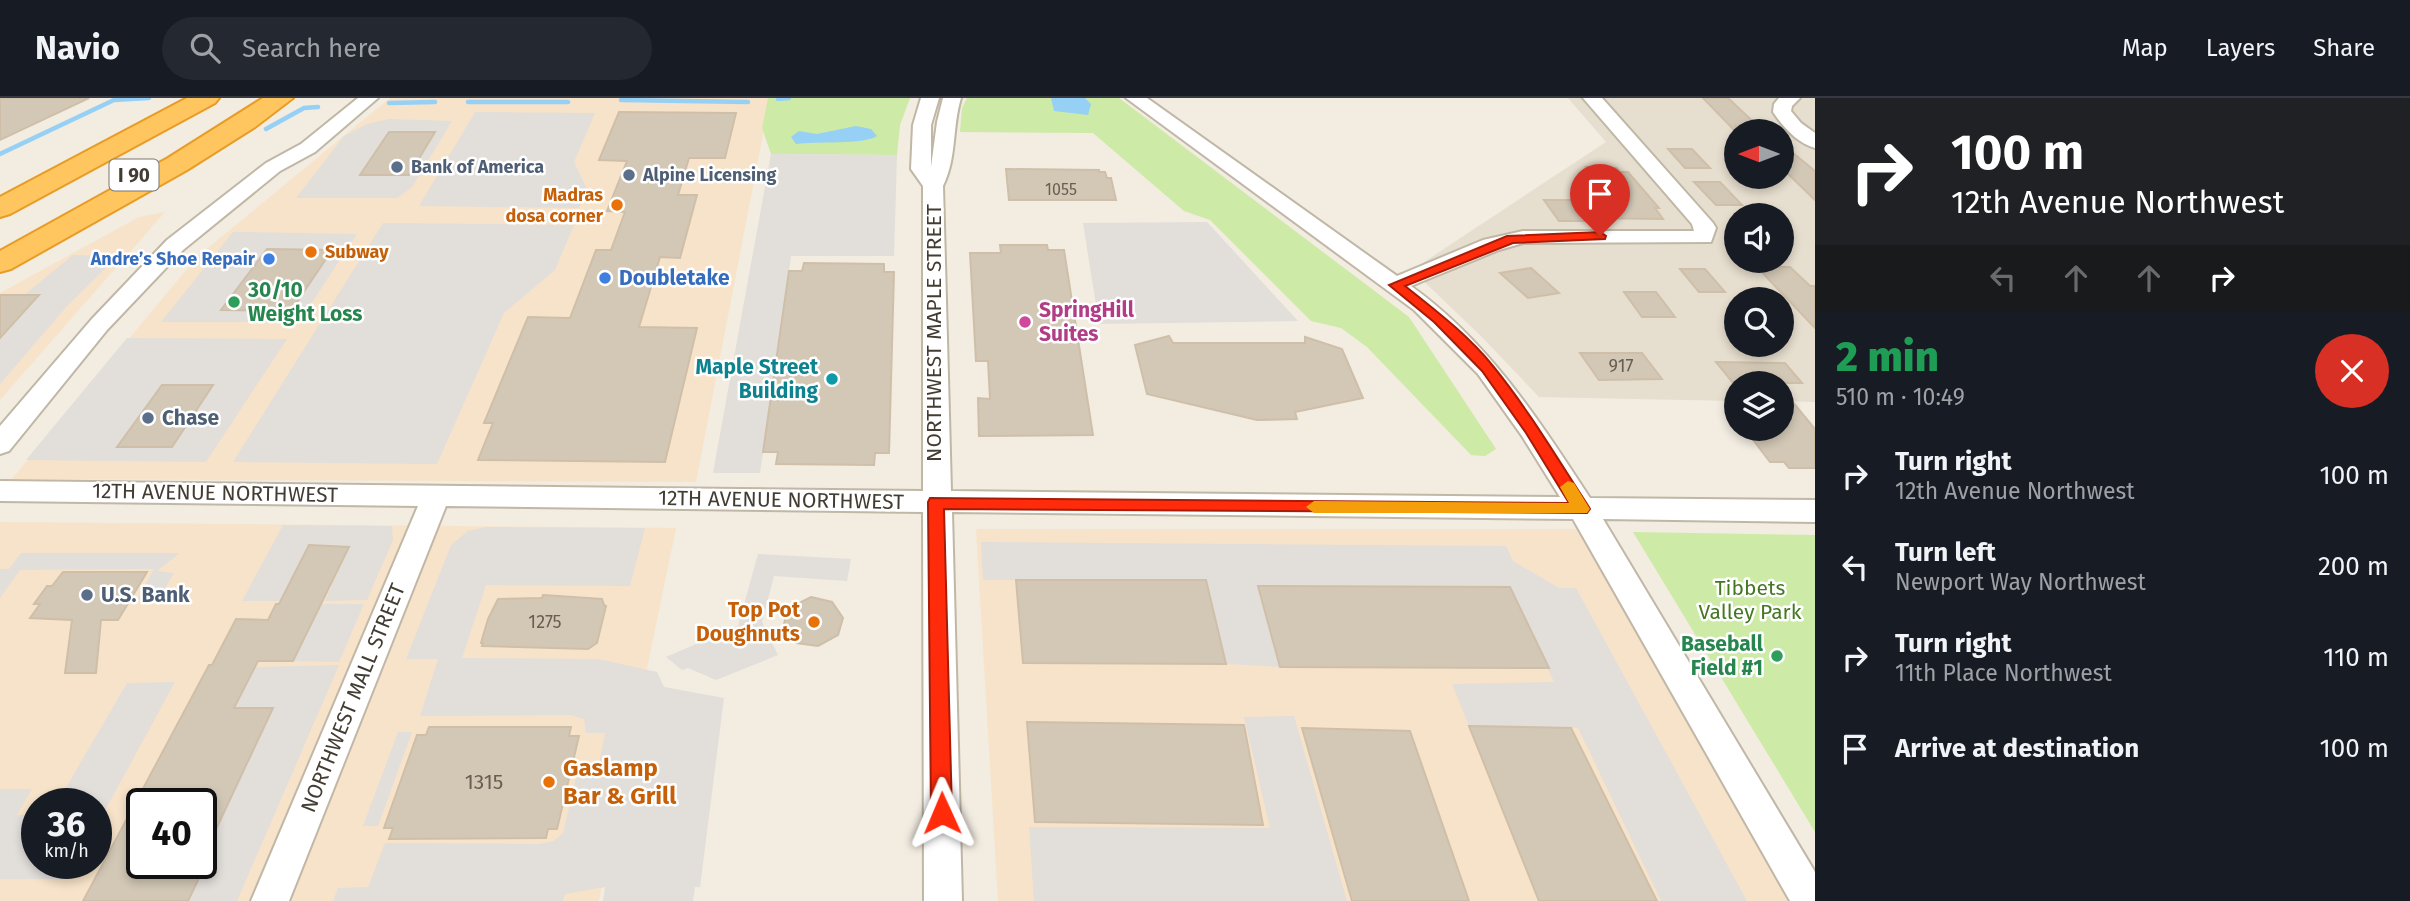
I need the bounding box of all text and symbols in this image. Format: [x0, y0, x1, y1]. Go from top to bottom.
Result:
search box [162, 17, 652, 80]
text: Navio [35, 28, 120, 68]
icon: search [186, 29, 224, 67]
text: Search here [242, 33, 381, 64]
text: Map [2122, 34, 2168, 62]
text: Layers [2206, 34, 2275, 62]
text: Share [2313, 34, 2375, 62]
north arrow [1724, 119, 1794, 189]
map controls [1724, 119, 1794, 441]
text: 100 m [1951, 123, 2084, 182]
icon: right [1836, 126, 1927, 217]
place label: Bank of America [411, 156, 544, 178]
road number: I 90 [110, 159, 158, 190]
marker: Bank of America [389, 159, 405, 175]
place label: Alpine Licensing [642, 164, 776, 186]
pin [1570, 164, 1630, 236]
marker: Alpine Licensing [621, 167, 637, 183]
icon: arrive [1581, 175, 1619, 213]
house number: 1055 [1045, 180, 1077, 199]
text: 12th Avenue Northwest [1951, 183, 2284, 221]
place label: Madras dosa corner [506, 184, 604, 227]
marker: Madras dosa corner [609, 197, 625, 213]
button: sound [1724, 203, 1794, 273]
street label: NORTHWEST MAPLE STREET [921, 204, 947, 462]
place label: Subway [325, 241, 389, 263]
marker: Subway [303, 244, 319, 260]
place label: Andre’s Shoe Repair [90, 248, 256, 270]
marker: Andre’s Shoe Repair [261, 251, 277, 267]
icon: left [1984, 259, 2022, 297]
icon: ahead [2057, 259, 2095, 297]
icon: ahead [2130, 259, 2168, 297]
icon: right [2203, 259, 2241, 297]
place label: Doubletake [619, 265, 730, 291]
marker: Doubletake [597, 270, 613, 286]
place label: 30/10 Weight Loss [247, 277, 363, 327]
button: search [1724, 287, 1794, 357]
marker: 30/10 Weight Loss [226, 294, 242, 310]
place label: SpringHill Suites [1039, 297, 1135, 347]
marker: SpringHill Suites [1017, 314, 1033, 330]
text: 2 min [1836, 332, 1939, 382]
button: close [2315, 334, 2389, 408]
place label: Maple Street Building [696, 354, 819, 404]
house number: 917 [1609, 355, 1633, 377]
marker: Maple Street Building [824, 371, 840, 387]
button: layers [1724, 371, 1794, 441]
text: 510 m · 10:49 [1836, 383, 1965, 411]
place label: Chase [162, 405, 219, 431]
marker: Chase [140, 410, 156, 426]
text: Turn right [1895, 446, 2012, 477]
icon: right [1836, 457, 1874, 495]
text: 100 m [2320, 460, 2389, 491]
text: 12th Avenue Northwest [1895, 477, 2135, 505]
street label: 12TH AVENUE NORTHWEST [92, 478, 338, 508]
street label: 12TH AVENUE NORTHWEST [658, 485, 904, 515]
text: Turn left [1895, 537, 1996, 568]
icon: left [1836, 548, 1874, 586]
text: 200 m [2318, 551, 2389, 582]
text: Newport Way Northwest [1895, 568, 2146, 596]
park label: Tibbets Valley Park [1699, 575, 1802, 625]
street label: NORTHWEST MALL STREET [295, 580, 411, 816]
place label: U.S. Bank [101, 582, 190, 608]
marker: U.S. Bank [79, 587, 95, 603]
place label: Top Pot Doughnuts [696, 597, 801, 647]
house number: 1275 [528, 611, 562, 633]
marker: Top Pot Doughnuts [806, 614, 822, 630]
text: Turn right [1895, 628, 2012, 659]
place label: Baseball Field #1 [1681, 631, 1764, 681]
icon: right [1836, 639, 1874, 677]
text: 110 m [2323, 642, 2389, 673]
marker: Baseball Field #1 [1769, 648, 1785, 664]
text: 11th Place Northwest [1895, 659, 2112, 687]
icon: arrive [1836, 730, 1874, 768]
text: Arrive at destination [1895, 733, 2139, 764]
text: 100 m [2320, 733, 2389, 764]
place label: Gaslamp Bar & Grill [563, 754, 677, 810]
house number: 1315 [465, 769, 503, 795]
marker: Gaslamp Bar & Grill [541, 774, 557, 790]
position arrow [905, 776, 979, 850]
speed limit sign: 40 [126, 788, 217, 879]
text: 36 [48, 803, 85, 845]
text: km/h [44, 840, 89, 862]

